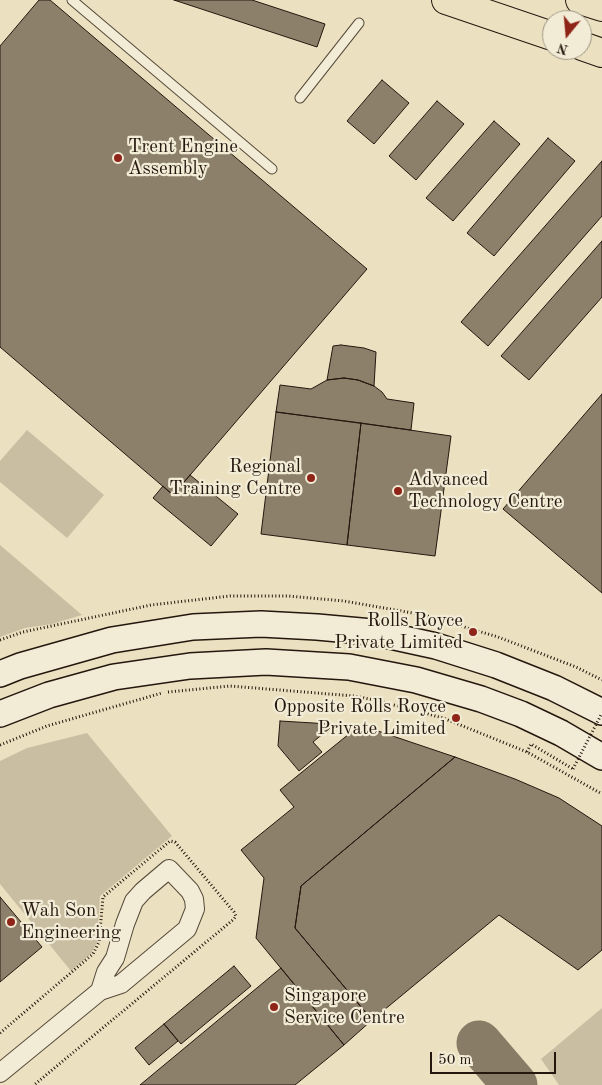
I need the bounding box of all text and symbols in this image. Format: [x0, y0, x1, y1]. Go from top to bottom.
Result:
north arrow [542, 10, 592, 60]
text: N [556, 40, 570, 57]
place label: Trent Engine Assembly [128, 136, 238, 180]
marker: Trent Engine Assembly [112, 152, 124, 164]
place label: Regional Training Centre [169, 456, 301, 500]
place label: Advanced Technology Centre [408, 469, 562, 513]
marker: Regional Training Centre [305, 472, 317, 484]
marker: Advanced Technology Centre [392, 485, 404, 497]
place label: Rolls Royce Private Limited [334, 610, 463, 654]
marker: Rolls Royce Private Limited [467, 626, 479, 638]
place label: Opposite Rolls Royce Private Limited [273, 696, 446, 740]
marker: Opposite Rolls Royce Private Limited [450, 712, 462, 724]
place label: Wah Son Engineering [21, 900, 121, 944]
marker: Wah Son Engineering [5, 916, 17, 928]
place label: Singapore Service Centre [284, 985, 405, 1029]
marker: Singapore Service Centre [268, 1001, 280, 1013]
scale bar [432, 1042, 558, 1074]
text: 50 m [438, 1053, 472, 1068]

